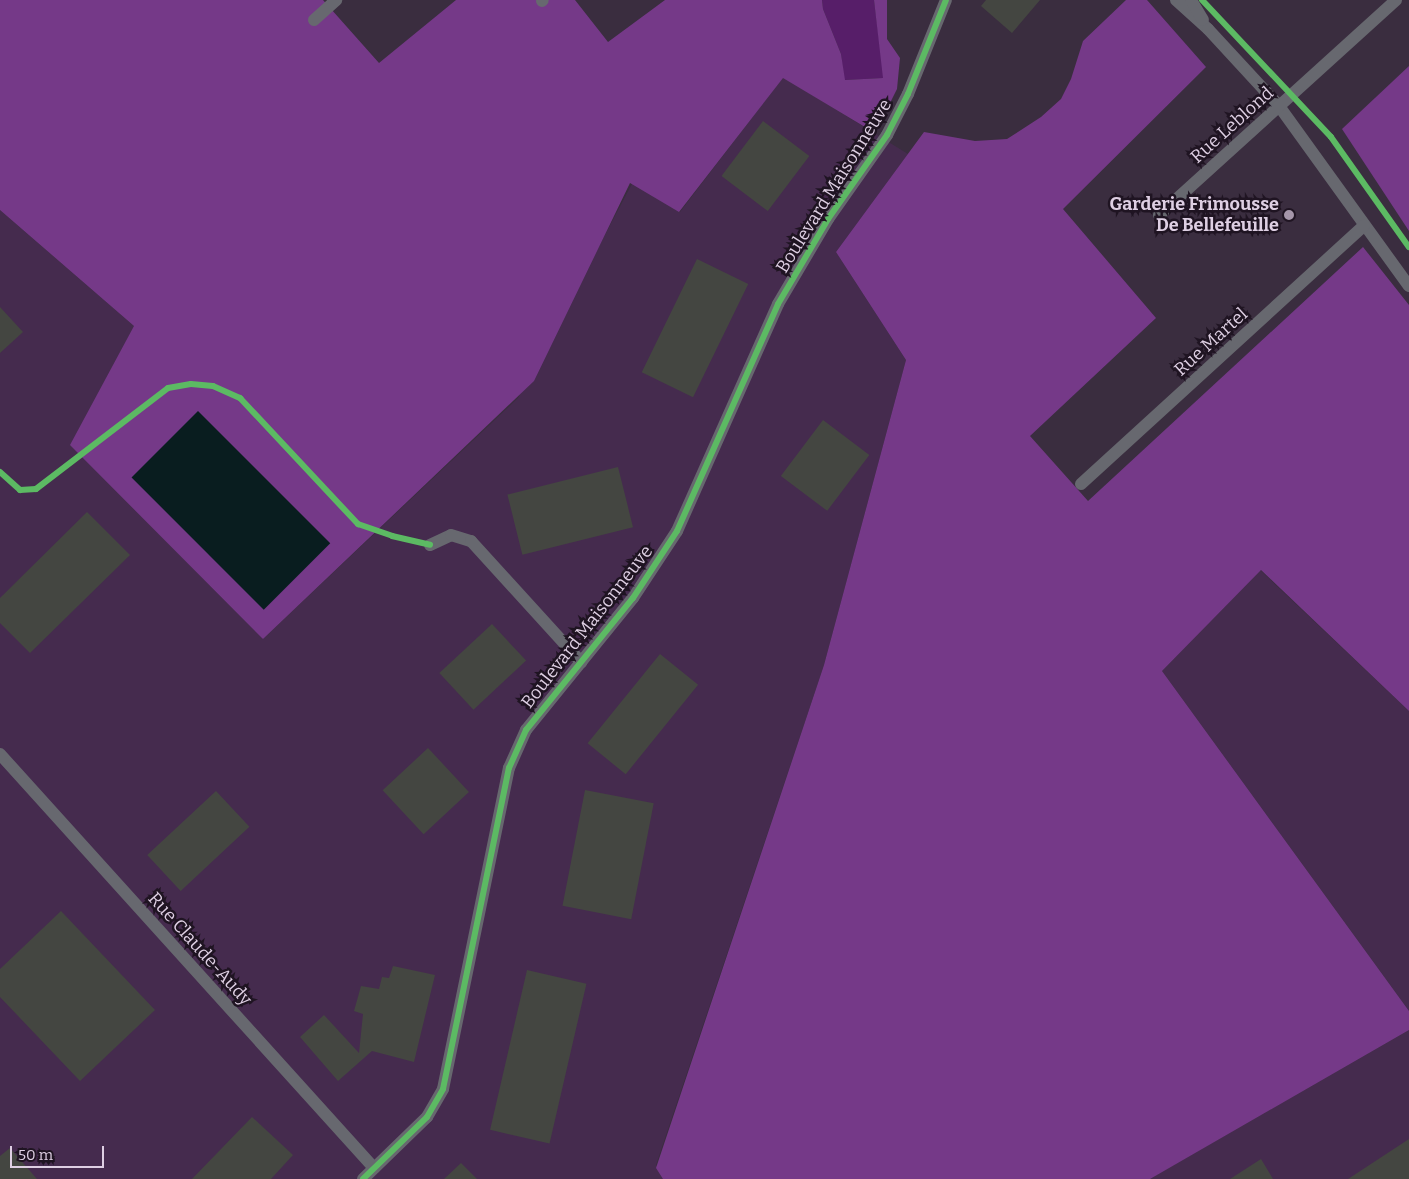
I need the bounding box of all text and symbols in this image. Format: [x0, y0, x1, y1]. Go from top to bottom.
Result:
street label: Rue Leblond [1186, 82, 1278, 168]
street label: Boulevard Maisonneuve [772, 95, 896, 277]
place label: Garderie Frimousse De Bellefeuille [1110, 194, 1279, 236]
marker: Garderie Frimousse De Bellefeuille [1283, 209, 1295, 221]
street label: Rue Martel [1170, 304, 1252, 380]
street label: Boulevard Maisonneuve [517, 541, 657, 713]
street label: Rue Claude-Audy [144, 888, 256, 1010]
scale bar [12, 1136, 106, 1168]
text: 50 m [18, 1146, 53, 1164]

